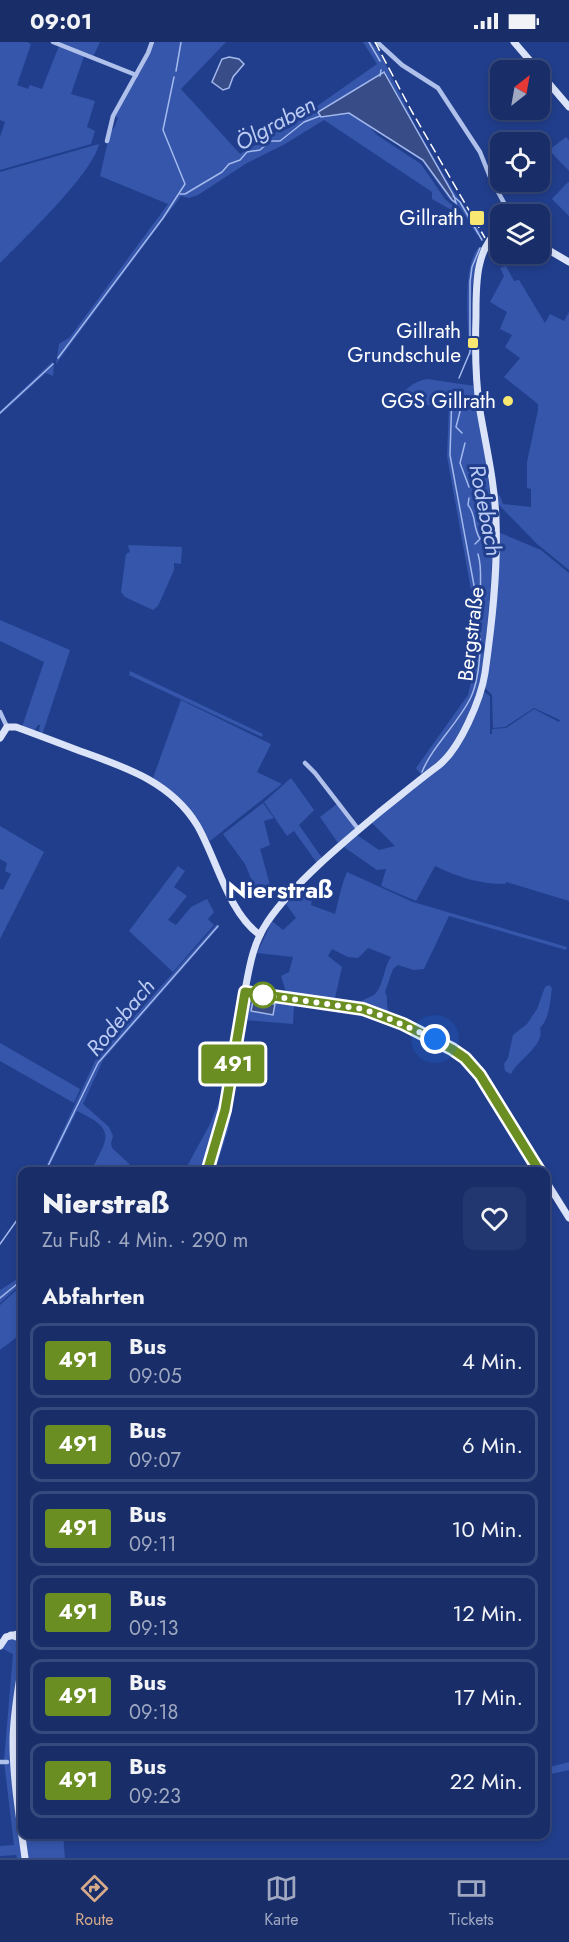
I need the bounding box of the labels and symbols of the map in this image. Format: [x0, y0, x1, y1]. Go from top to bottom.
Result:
north arrow [490, 60, 550, 120]
water label: Ölgraben [229, 88, 321, 158]
place label: Gillrath [399, 203, 464, 233]
marker: Gillrath [468, 209, 486, 227]
place label: Gillrath Grundschule [347, 316, 461, 370]
marker: Gillrath Grundschule [466, 336, 480, 350]
place label: GGS Gillrath [381, 386, 496, 416]
marker: GGS Gillrath [501, 394, 515, 408]
water label: Rodebach [461, 462, 511, 558]
street label: Bergstraße [450, 585, 492, 683]
district label: Nierstraß [227, 872, 333, 907]
water label: Rodebach [78, 971, 162, 1063]
unlabelled marker [250, 982, 276, 1008]
your location [420, 1024, 450, 1054]
line badge: 491 [198, 1044, 268, 1084]

